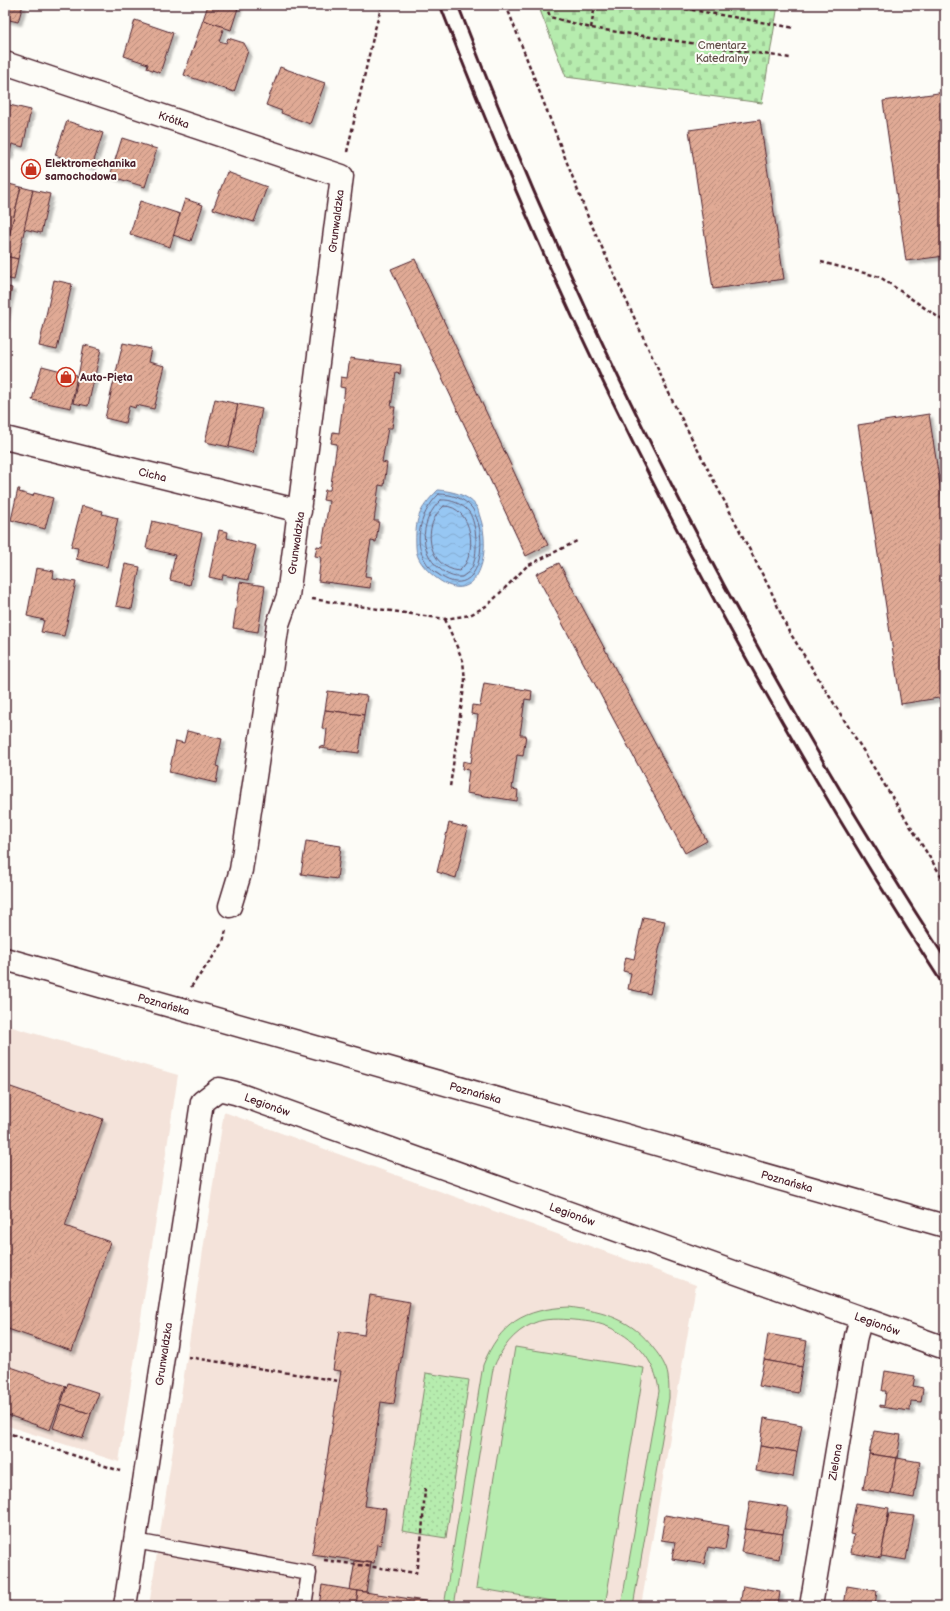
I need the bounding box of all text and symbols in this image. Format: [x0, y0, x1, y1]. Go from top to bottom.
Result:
park label: Cmentarz Katedralny [696, 39, 748, 65]
street label: Krótka [156, 109, 191, 131]
place label: Elektromechanika samochodowa [45, 157, 136, 183]
shop icon: Elektromechanika samochodowa [20, 158, 42, 180]
street label: Grunwaldzka [326, 189, 347, 253]
shop icon: Auto-Pięta [55, 366, 77, 388]
place label: Auto-Pięta [79, 371, 133, 384]
street label: Cicha [137, 465, 168, 485]
street label: Grunwaldzka [286, 511, 307, 575]
street label: Poznańska [136, 991, 191, 1018]
street label: Poznańska [448, 1080, 503, 1107]
street label: Legionów [243, 1091, 292, 1119]
street label: Poznańska [760, 1168, 814, 1195]
street label: Legionów [547, 1200, 597, 1229]
street label: Legionów [852, 1310, 902, 1338]
street label: Grunwaldzka [153, 1322, 175, 1386]
street label: Zielona [826, 1443, 845, 1482]

